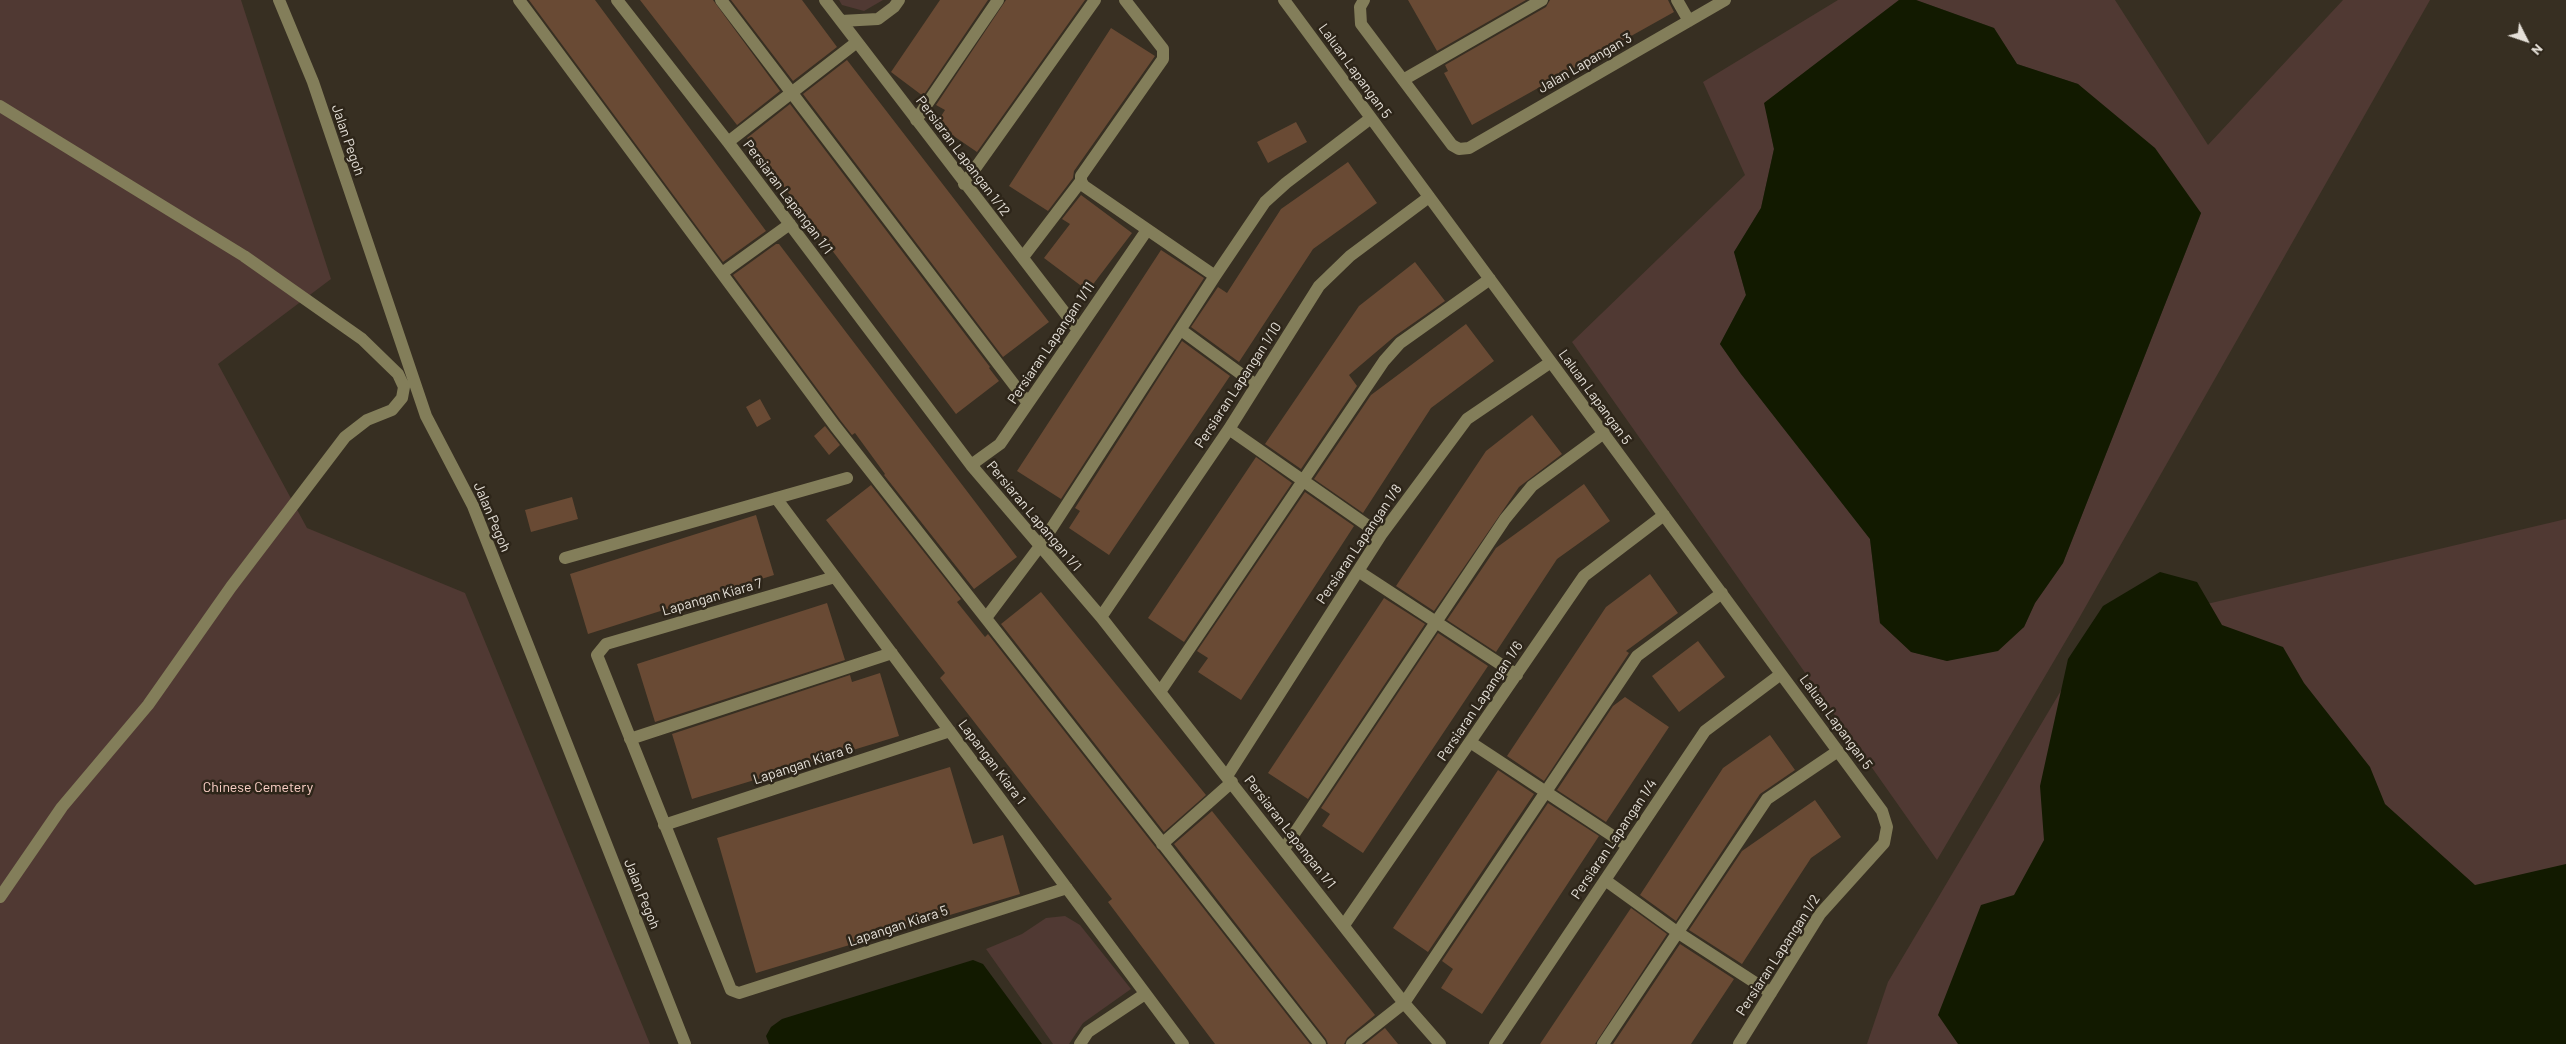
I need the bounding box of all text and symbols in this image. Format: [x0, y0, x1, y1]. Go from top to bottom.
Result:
north arrow [2501, 15, 2551, 65]
street label: Laluan Lapangan 5 [1315, 20, 1395, 122]
street label: Jalan Lapangan 3 [1535, 29, 1635, 97]
text: N [2528, 41, 2547, 59]
street label: Persiaran Lapangan 1/12 [912, 93, 1014, 219]
street label: Jalan Pegoh [328, 102, 368, 178]
street label: Persiaran Lapangan 1/1 [740, 137, 836, 257]
street label: Persiaran Lapangan 1/11 [1004, 279, 1098, 407]
street label: Persiaran Lapangan 1/10 [1191, 319, 1285, 451]
street label: Laluan Lapangan 5 [1555, 346, 1635, 448]
street label: Persiaran Lapangan 1/1 [983, 458, 1085, 574]
street label: Jalan Pegoh [470, 480, 514, 554]
street label: Persiaran Lapangan 1/8 [1313, 481, 1405, 607]
street label: Lapangan Kiara 7 [660, 575, 764, 619]
street label: Persiaran Lapangan 1/6 [1434, 638, 1526, 764]
street label: Laluan Lapangan 5 [1796, 671, 1876, 773]
street label: Lapangan Kiara 1 [955, 716, 1029, 808]
street label: Lapangan Kiara 6 [751, 740, 855, 788]
street label: Persiaran Lapangan 1/1 [1241, 772, 1339, 892]
street label: Persiaran Lapangan 1/4 [1568, 776, 1660, 902]
park label: Chinese Cemetery [203, 779, 313, 795]
street label: Jalan Pegoh [620, 856, 664, 932]
street label: Persiaran Lapangan 1/2 [1733, 891, 1823, 1019]
street label: Lapangan Kiara 5 [846, 902, 950, 950]

